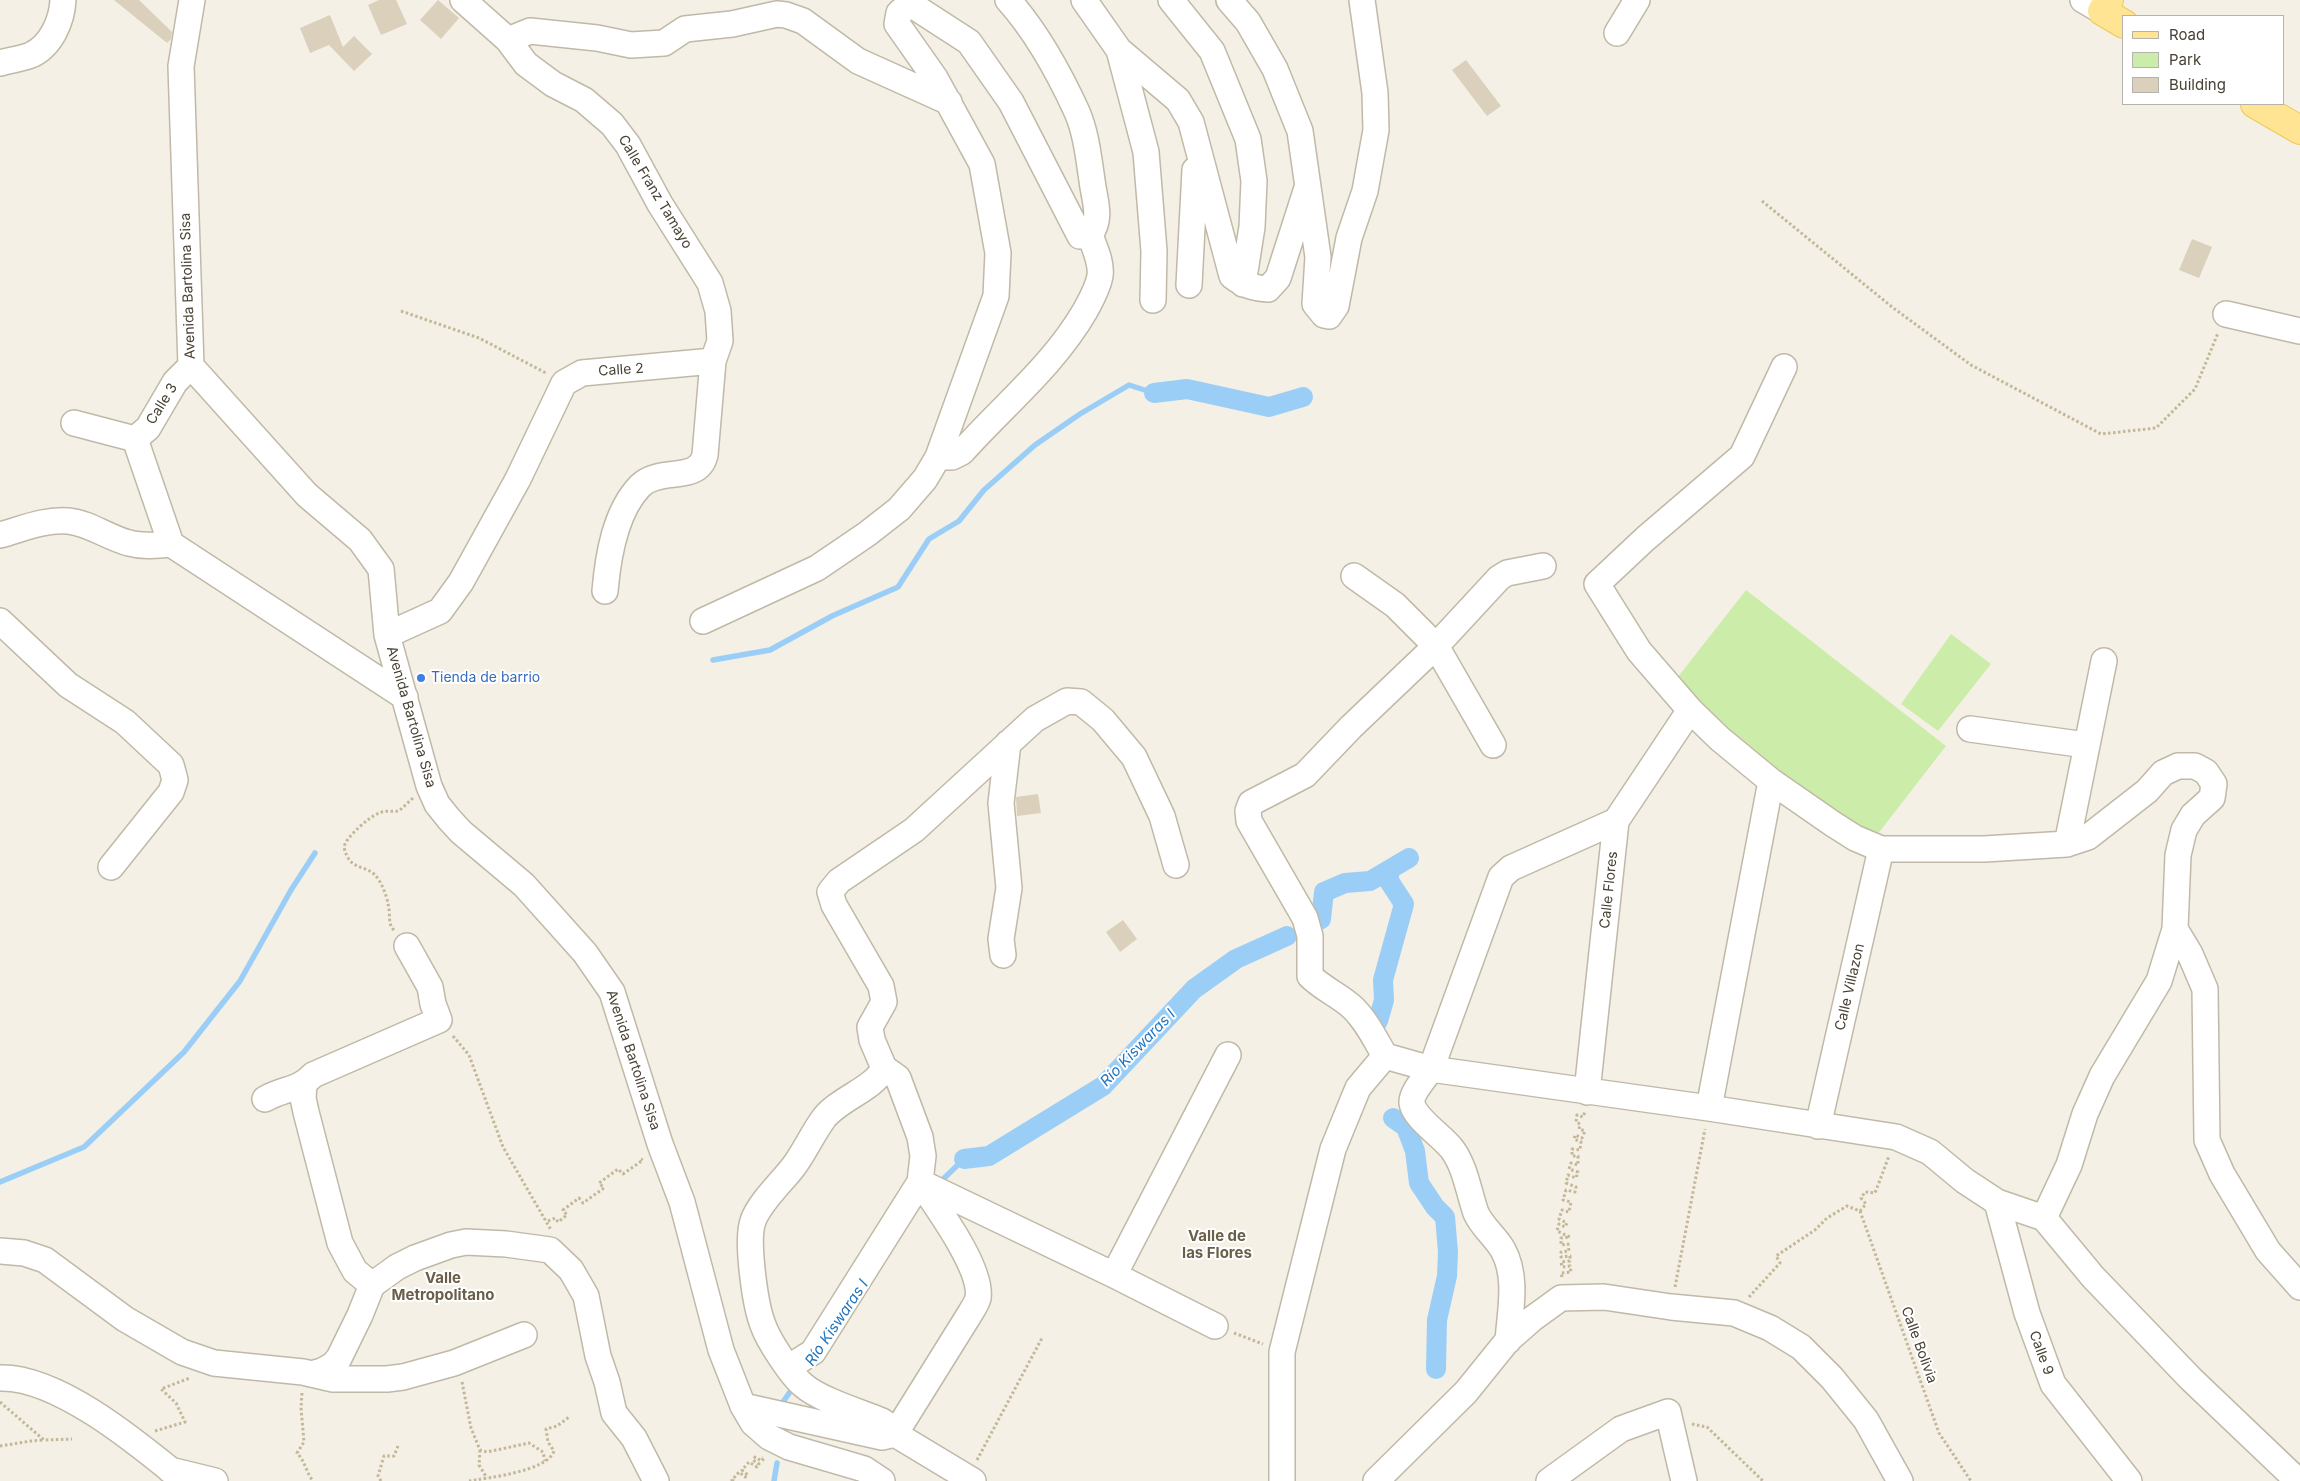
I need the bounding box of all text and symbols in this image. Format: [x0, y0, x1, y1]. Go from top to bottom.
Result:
legend [2122, 15, 2285, 105]
text: Road [2169, 25, 2205, 44]
text: Park [2169, 50, 2201, 69]
text: Building [2169, 75, 2226, 94]
street label: Calle Franz Tamayo [614, 132, 696, 252]
street label: Avenida Bartolina Sisa [177, 213, 199, 359]
street label: Calle 2 [598, 360, 644, 380]
street label: Calle 3 [143, 380, 181, 428]
street label: Avenida Bartolina Sisa [383, 644, 439, 790]
place label: Tienda de barrio [431, 670, 540, 686]
marker: Tienda de barrio [415, 672, 427, 684]
street label: Calle Flores [1597, 851, 1621, 929]
street label: Calle Villazon [1832, 942, 1868, 1032]
street label: Avenida Bartolina Sisa [602, 988, 664, 1132]
water label: Río Kiswaras I [1097, 1006, 1179, 1090]
district label: Valle de las Flores [1182, 1227, 1252, 1262]
district label: Valle Metropolitano [392, 1269, 494, 1304]
water label: Río Kiswaras I [801, 1276, 873, 1370]
street label: Calle Bolivia [1897, 1304, 1941, 1386]
street label: Calle 9 [2025, 1329, 2057, 1377]

